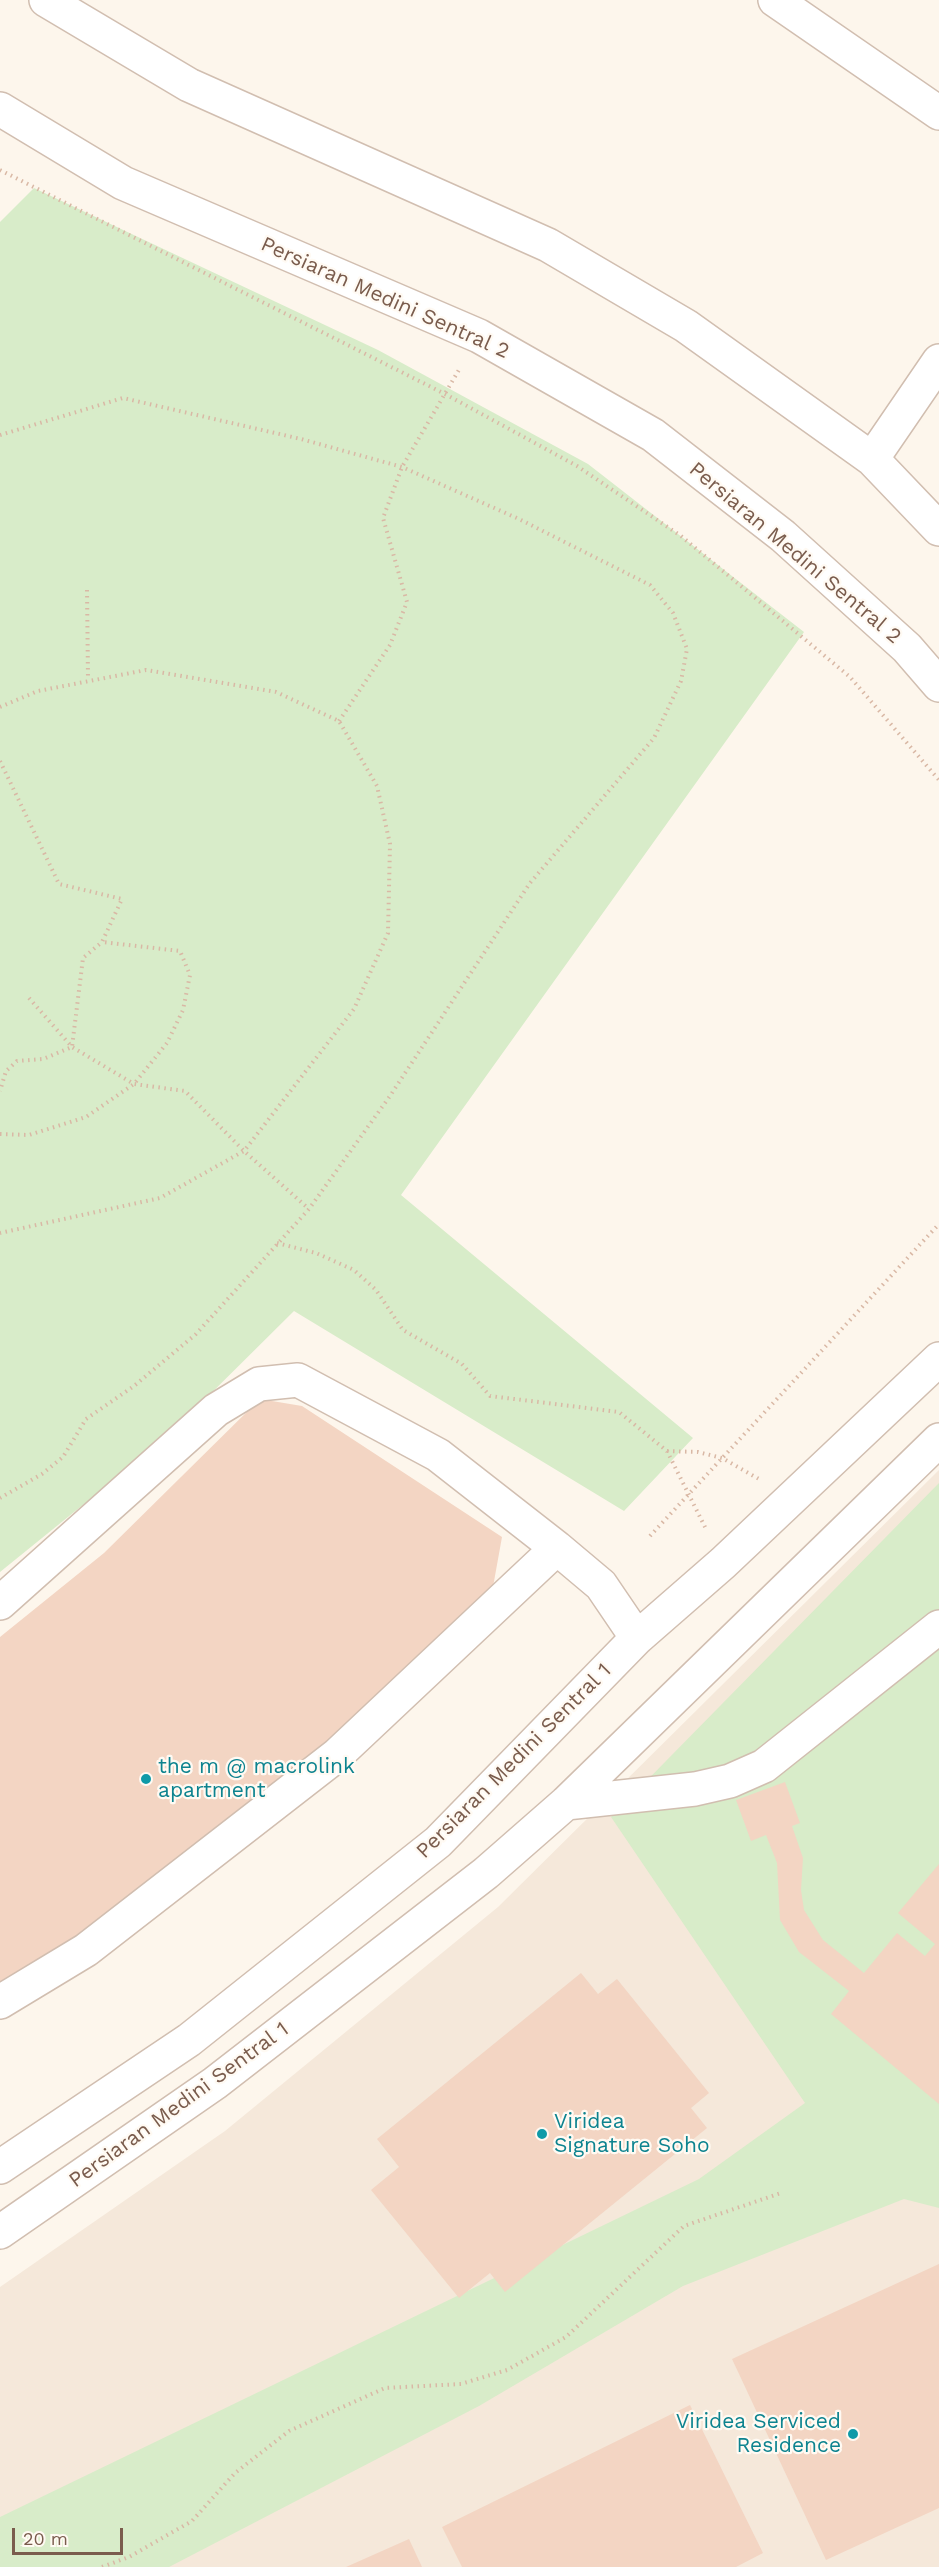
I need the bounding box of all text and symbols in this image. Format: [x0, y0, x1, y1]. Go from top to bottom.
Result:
street label: Persiaran Medini Sentral 2 [257, 232, 513, 364]
street label: Persiaran Medini Sentral 2 [684, 457, 906, 649]
street label: Persiaran Medini Sentral 1 [411, 1658, 617, 1864]
place label: the m @ macrolink apartment [158, 1754, 355, 1804]
marker: the m @ macrolink apartment [139, 1772, 153, 1786]
street label: Persiaran Medini Sentral 1 [64, 2017, 294, 2193]
place label: Viridea Signature Soho [554, 2109, 710, 2159]
marker: Viridea Signature Soho [535, 2127, 549, 2141]
place label: Viridea Serviced Residence [676, 2409, 841, 2459]
marker: Viridea Serviced Residence [846, 2427, 860, 2441]
scale bar [15, 2516, 126, 2554]
text: 20 m [23, 2528, 68, 2549]

